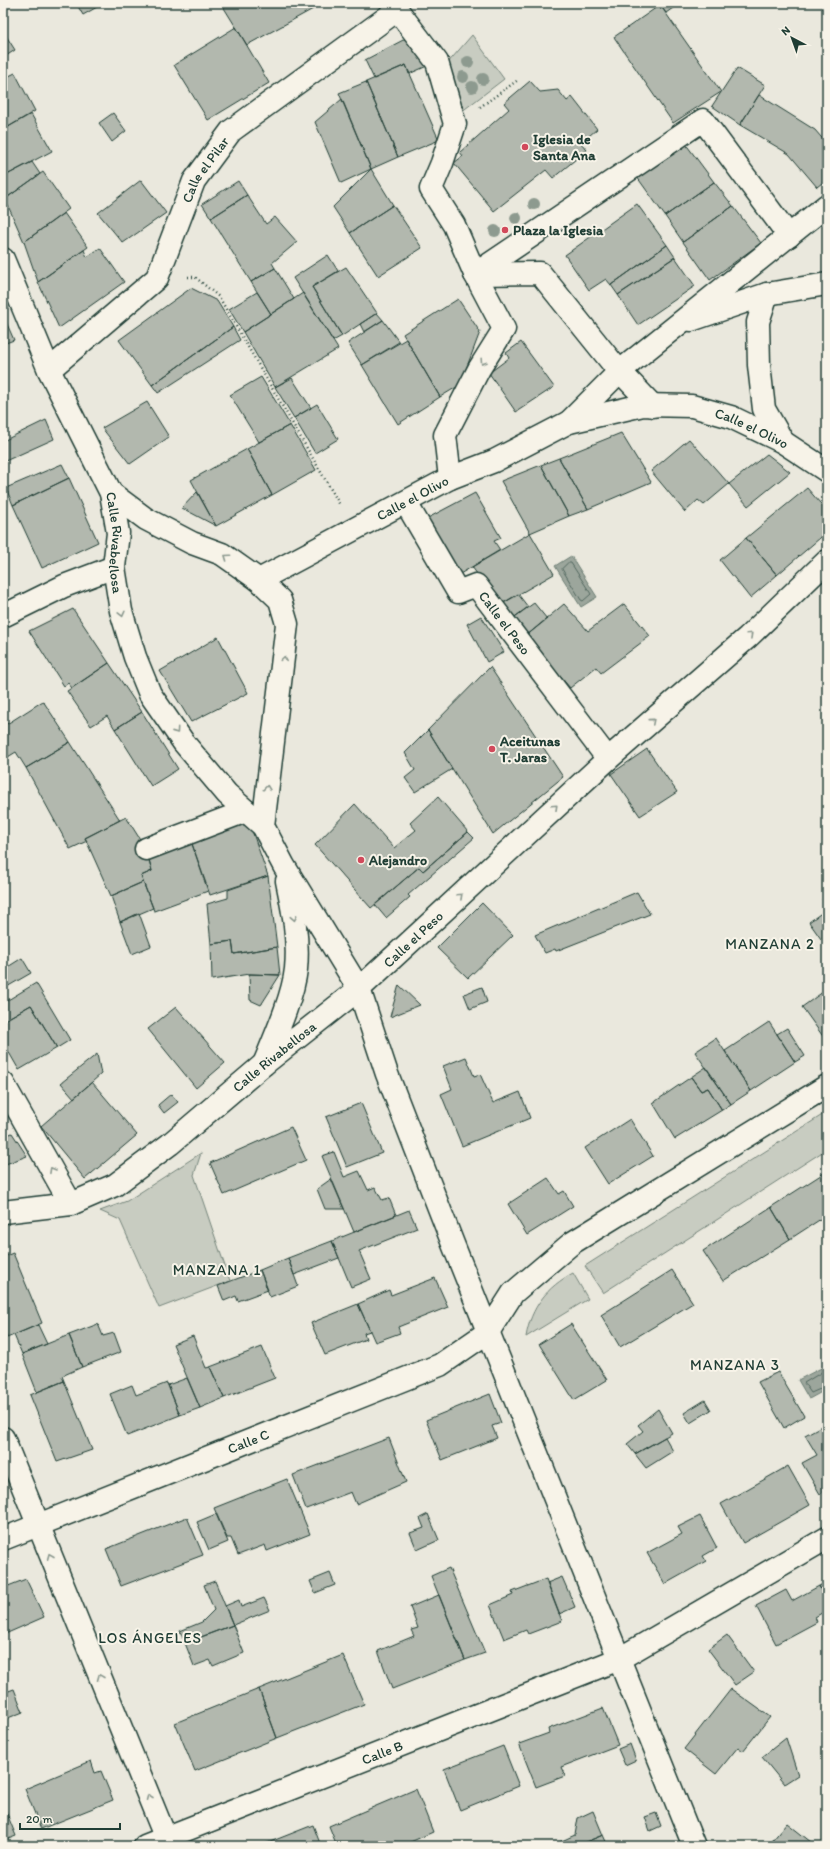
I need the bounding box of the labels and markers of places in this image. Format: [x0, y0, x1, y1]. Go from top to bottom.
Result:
place label: Iglesia de Santa Ana [533, 131, 596, 164]
marker: Iglesia de Santa Ana [520, 142, 530, 152]
place label: Plaza la Iglesia [513, 222, 604, 239]
marker: Plaza la Iglesia [500, 225, 510, 235]
place label: Aceitunas T. Jaras [499, 733, 560, 766]
marker: Aceitunas T. Jaras [487, 744, 497, 754]
place label: Alejandro [368, 852, 427, 869]
marker: Alejandro [356, 855, 366, 865]

